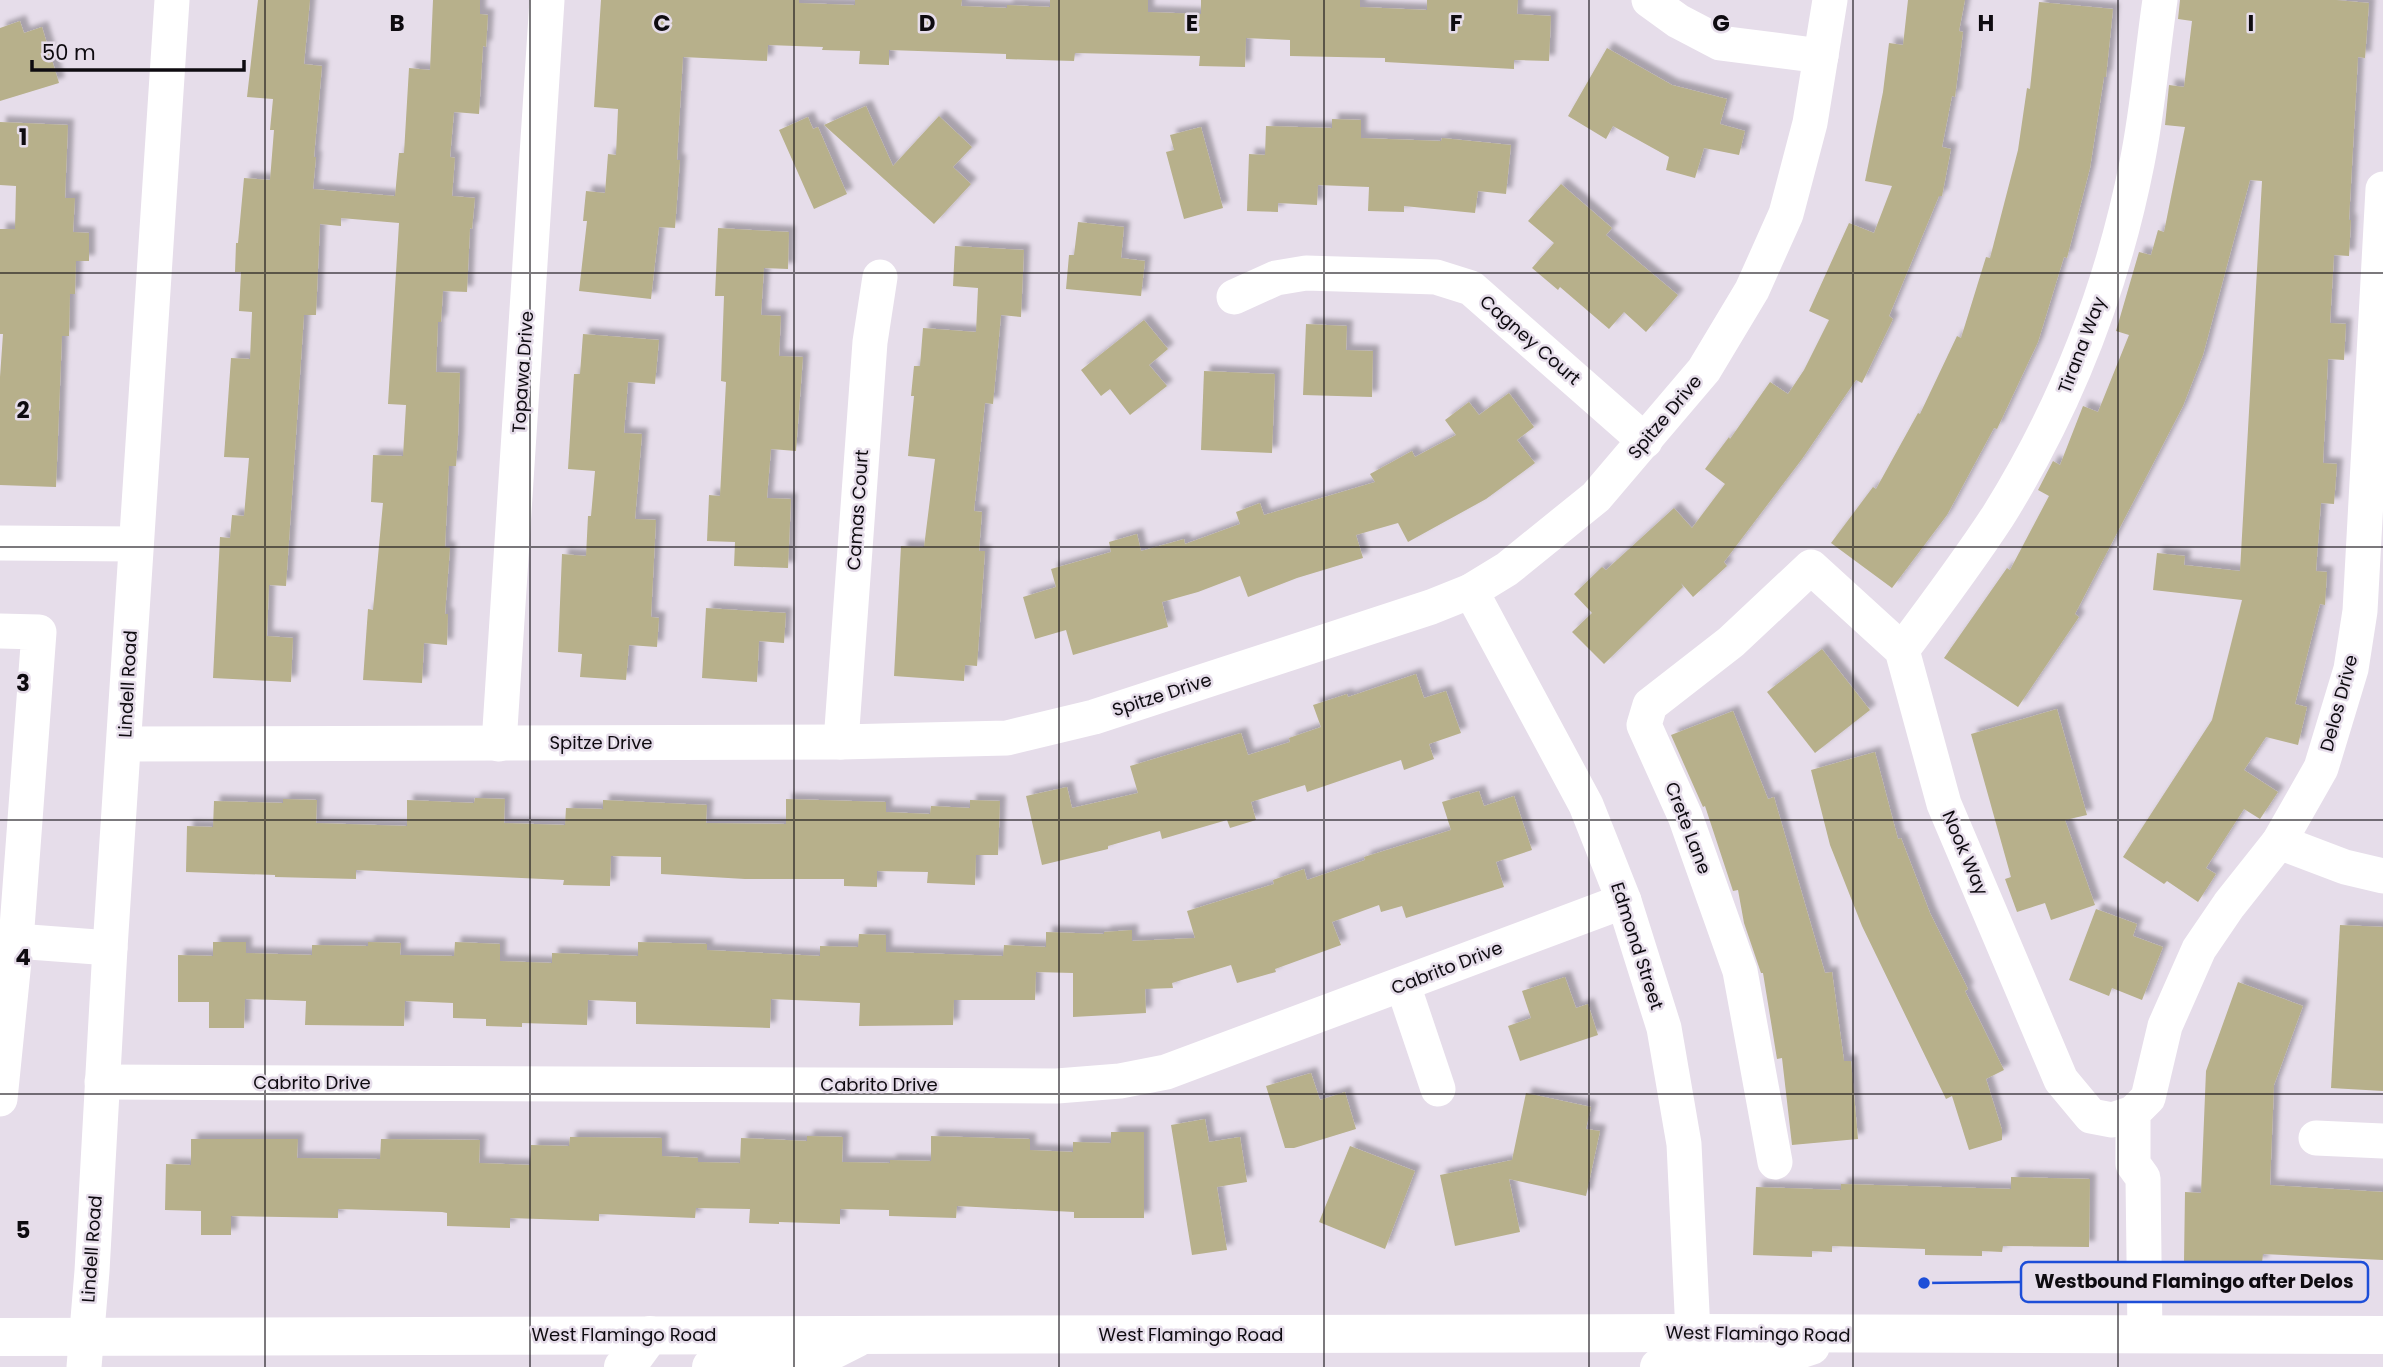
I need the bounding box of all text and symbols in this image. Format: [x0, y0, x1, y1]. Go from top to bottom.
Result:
text: B [389, 7, 405, 39]
text: C [653, 7, 671, 39]
text: D [919, 7, 935, 39]
text: E [1186, 7, 1198, 39]
text: F [1450, 7, 1462, 39]
text: G [1712, 7, 1730, 39]
text: H [1978, 7, 1994, 39]
text: I [2248, 7, 2254, 39]
scale bar [32, 28, 243, 72]
text: 50 m [42, 38, 96, 67]
text: 1 [19, 121, 27, 153]
street label: Cagney Court [1475, 289, 1586, 390]
street label: Tirana Way [2052, 293, 2111, 397]
street label: Topawa Drive [506, 310, 539, 434]
street label: Spitze Drive [1622, 369, 1707, 464]
text: 2 [16, 394, 30, 426]
street label: Camas Court [841, 449, 874, 571]
street label: Lindell Road [112, 630, 143, 738]
street label: Delos Drive [2314, 652, 2363, 754]
text: 3 [16, 667, 30, 699]
street label: Spitze Drive [1109, 667, 1215, 722]
street label: Spitze Drive [550, 730, 653, 755]
street label: Crete Lane [1659, 778, 1718, 878]
street label: Nook Way [1936, 807, 1994, 899]
street label: Edmond Street [1605, 879, 1670, 1013]
street label: Cabrito Drive [1388, 935, 1506, 1000]
text: 4 [15, 941, 31, 973]
street label: Cabrito Drive [253, 1070, 371, 1095]
street label: Cabrito Drive [820, 1072, 938, 1097]
street label: Lindell Road [75, 1194, 108, 1303]
text: 5 [16, 1214, 30, 1246]
callout: Westbound Flamingo after Delos [2021, 1262, 2368, 1302]
text: Westbound Flamingo after Delos [2034, 1268, 2354, 1295]
street label: West Flamingo Road [1665, 1319, 1851, 1348]
street label: West Flamingo Road [532, 1322, 716, 1347]
street label: West Flamingo Road [1099, 1322, 1283, 1347]

